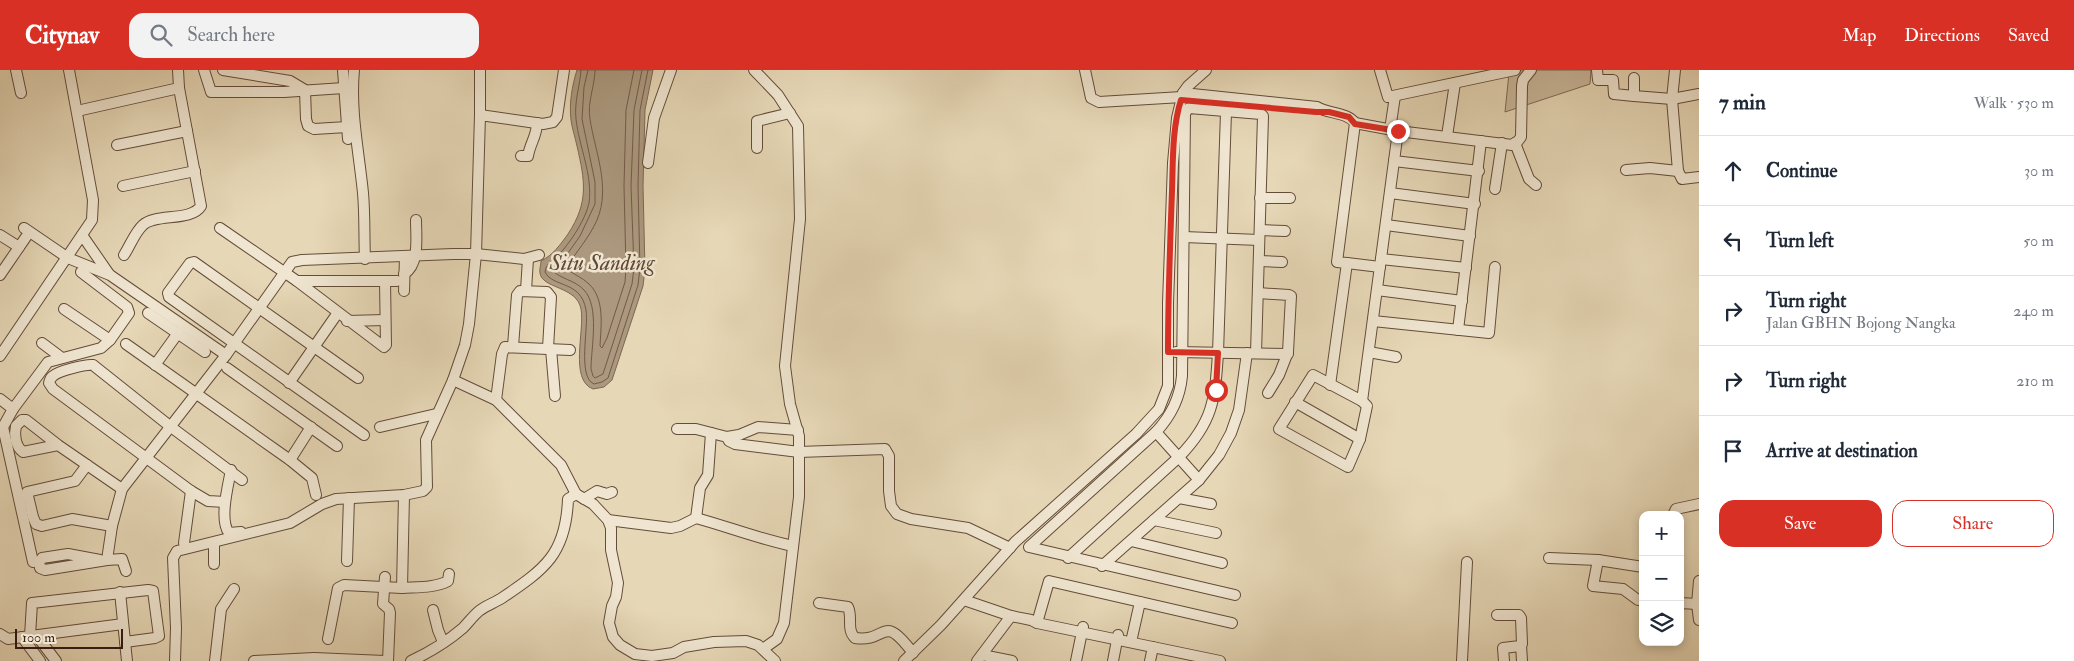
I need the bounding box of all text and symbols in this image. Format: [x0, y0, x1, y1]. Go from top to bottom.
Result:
search box [129, 13, 479, 58]
text: Citynav [25, 20, 99, 51]
icon: search [147, 21, 175, 49]
text: Search here [187, 23, 275, 47]
text: Map [1843, 24, 1876, 47]
text: Directions [1904, 24, 1980, 47]
text: Saved [2008, 24, 2049, 47]
text: 7 min [1719, 89, 1766, 116]
text: Walk · 530 m [1974, 93, 2054, 113]
route end [1387, 120, 1410, 143]
icon: ahead [1719, 157, 1747, 185]
text: Continue [1766, 159, 1837, 183]
text: 30 m [2024, 161, 2054, 181]
icon: left [1719, 227, 1747, 255]
text: Turn left [1766, 229, 1834, 253]
text: 50 m [2023, 231, 2054, 251]
water label: Situ Sanding [548, 249, 655, 277]
text: Turn right [1766, 289, 1846, 313]
icon: right [1719, 297, 1747, 325]
text: 240 m [2013, 301, 2054, 321]
text: Jalan GBHN Bojong Nangka [1766, 313, 1956, 333]
icon: right [1719, 367, 1747, 395]
text: Turn right [1766, 369, 1846, 393]
text: 210 m [2016, 371, 2054, 391]
route start [1205, 379, 1228, 402]
icon: arrive [1719, 437, 1747, 465]
text: Arrive at destination [1766, 439, 1918, 463]
button: Save [1719, 500, 1882, 547]
button: Share [1892, 500, 2054, 547]
map controls [1639, 511, 1684, 646]
button: + [1639, 511, 1684, 556]
button: − [1639, 556, 1684, 601]
button: layers [1639, 601, 1684, 646]
scale bar [15, 626, 122, 649]
text: 100 m [22, 629, 55, 646]

